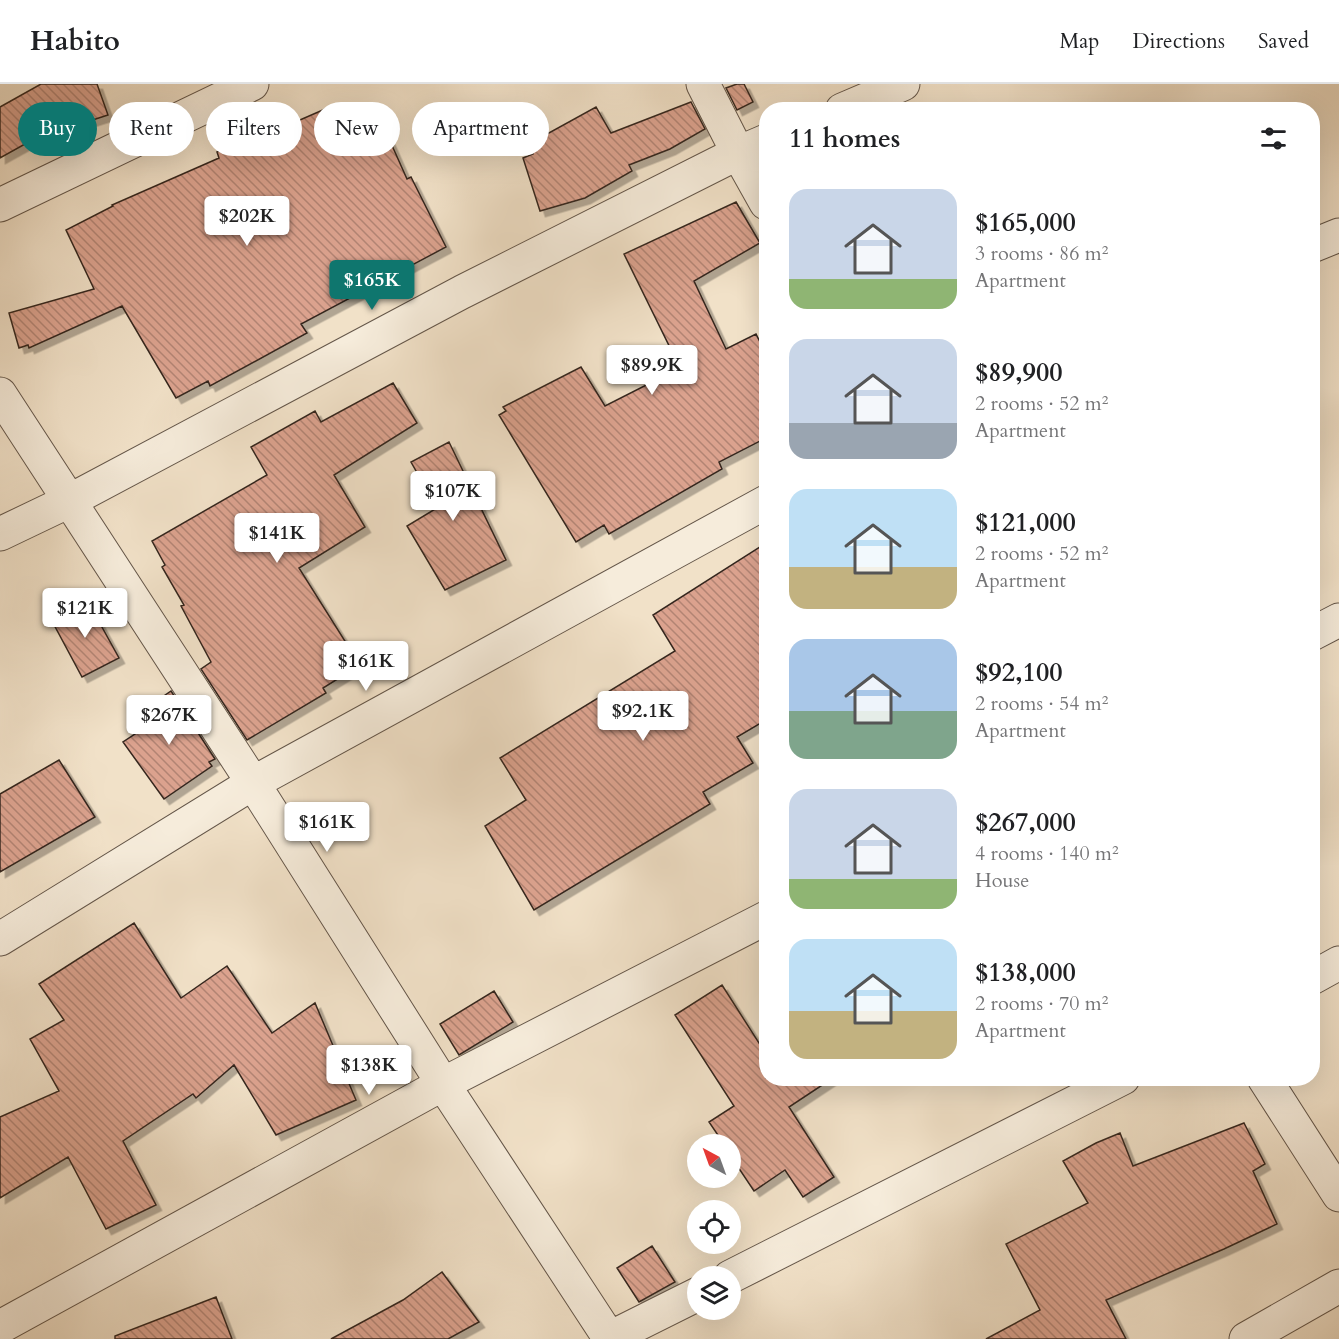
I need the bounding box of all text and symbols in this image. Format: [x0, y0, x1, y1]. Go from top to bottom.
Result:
text: Habito [30, 22, 120, 60]
text: Map [1059, 27, 1099, 56]
text: Directions [1132, 27, 1225, 56]
text: Saved [1258, 27, 1309, 56]
chip: Buy [18, 102, 97, 156]
chip: Rent [109, 102, 194, 156]
chip: Filters [206, 102, 302, 156]
chip: New [314, 102, 400, 156]
chip: Apartment [412, 102, 549, 156]
text: 11 homes [789, 121, 900, 156]
icon: filters [1257, 122, 1290, 155]
pin: $202K [205, 196, 289, 247]
text: $202K [218, 202, 276, 229]
text: $165,000 [975, 205, 1076, 240]
icon: home [837, 213, 909, 285]
text: 3 rooms · 86 m² [975, 240, 1108, 267]
pin: $165K [330, 260, 414, 311]
text: $165K [343, 266, 401, 293]
text: Apartment [975, 267, 1066, 294]
pin: $89.9K [603, 345, 701, 396]
text: $89.9K [621, 351, 683, 378]
text: $89,900 [975, 355, 1063, 390]
icon: home [837, 363, 909, 435]
text: 2 rooms · 52 m² [975, 390, 1108, 417]
text: Apartment [975, 417, 1066, 444]
pin: $107K [411, 471, 495, 522]
text: $107K [424, 477, 482, 504]
text: $121,000 [975, 505, 1076, 540]
pin: $141K [235, 513, 319, 564]
icon: home [837, 513, 909, 585]
text: $141K [248, 519, 306, 546]
text: 2 rooms · 52 m² [975, 540, 1108, 567]
text: Apartment [975, 567, 1066, 594]
pin: $121K [43, 588, 127, 639]
text: $121K [56, 594, 114, 621]
pin: $161K [324, 641, 408, 692]
text: $161K [337, 647, 395, 674]
text: $92,100 [975, 655, 1063, 690]
icon: home [837, 663, 909, 735]
text: 2 rooms · 54 m² [975, 690, 1108, 717]
pin: $92.1K [594, 691, 692, 742]
pin: $267K [127, 695, 211, 746]
text: $92.1K [612, 697, 674, 724]
text: $267K [140, 701, 198, 728]
text: Apartment [975, 717, 1066, 744]
pin: $161K [285, 802, 369, 853]
text: $267,000 [975, 805, 1076, 840]
text: $161K [298, 808, 356, 835]
icon: home [837, 813, 909, 885]
text: 4 rooms · 140 m² [975, 840, 1119, 867]
text: House [975, 867, 1029, 894]
text: $138,000 [975, 955, 1076, 990]
icon: home [837, 963, 909, 1035]
text: 2 rooms · 70 m² [975, 990, 1108, 1017]
text: Apartment [975, 1017, 1066, 1044]
pin: $138K [327, 1045, 411, 1096]
text: $138K [340, 1051, 398, 1078]
north arrow [687, 1134, 741, 1188]
map controls [687, 1134, 741, 1320]
button: locate [687, 1200, 741, 1254]
button: layers [687, 1266, 741, 1320]

